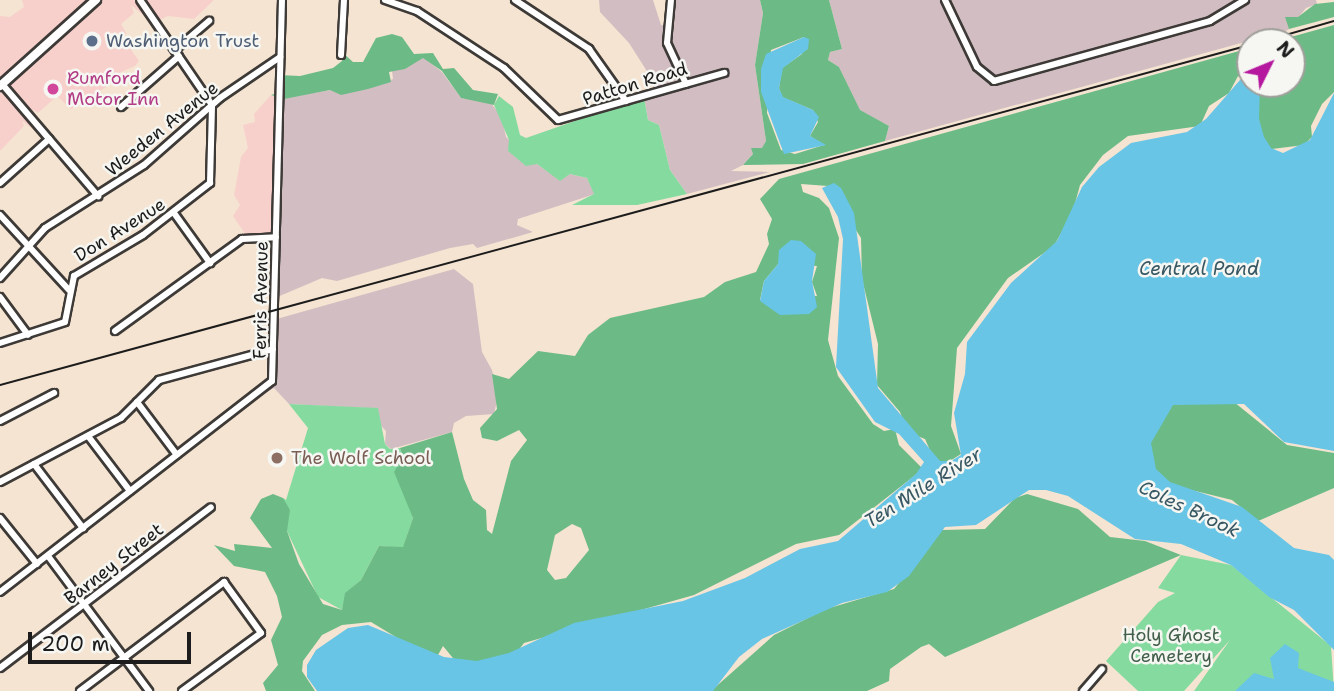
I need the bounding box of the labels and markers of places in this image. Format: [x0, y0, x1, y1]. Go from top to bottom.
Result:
place label: Washington Trust [106, 30, 259, 52]
marker: Washington Trust [84, 33, 100, 49]
place label: Rumford Motor Inn [67, 68, 159, 110]
marker: Rumford Motor Inn [45, 81, 61, 97]
place label: The Wolf School [291, 447, 431, 469]
marker: The Wolf School [269, 450, 285, 466]

